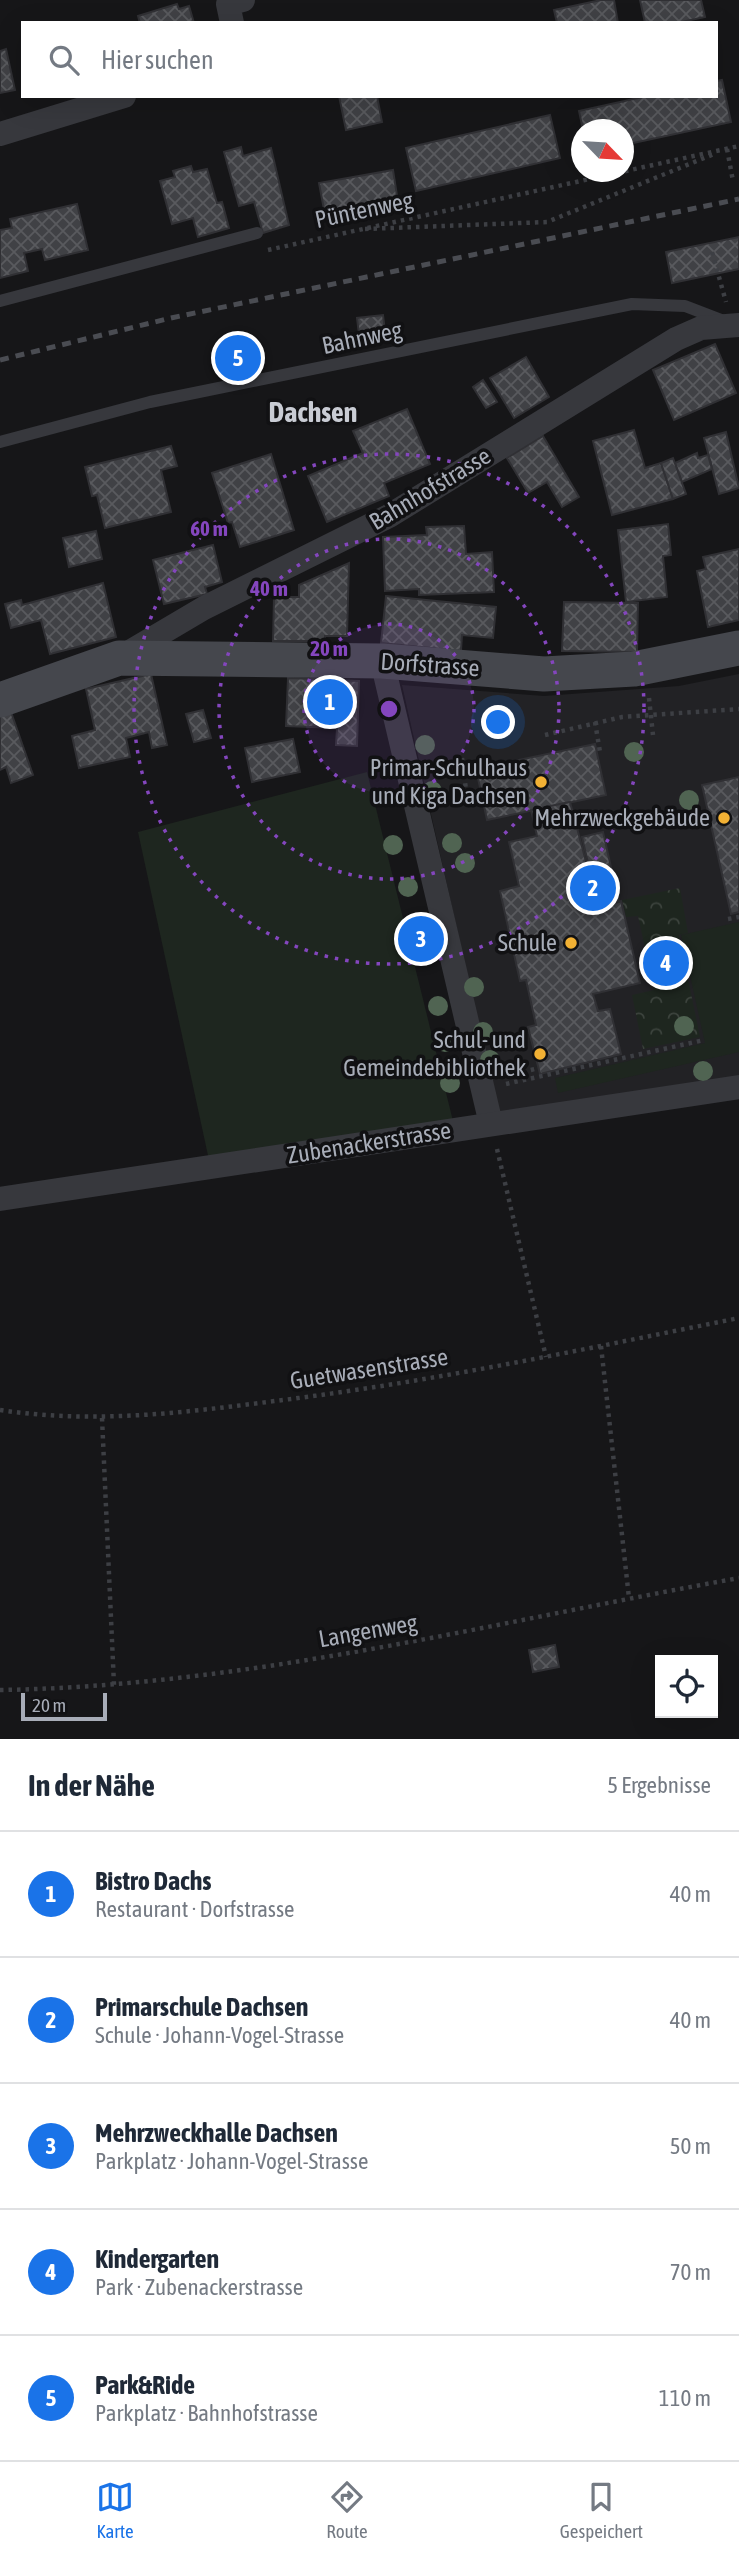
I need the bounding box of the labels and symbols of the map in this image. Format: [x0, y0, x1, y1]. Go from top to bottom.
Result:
north arrow [571, 119, 634, 182]
street label: Püntenweg [312, 186, 416, 233]
street label: Bahnweg [319, 316, 405, 359]
pin: 5 [215, 332, 261, 384]
district label: Dachsen [269, 396, 357, 428]
street label: Bahnhofstrasse [364, 442, 495, 535]
text: 60 m [190, 516, 228, 540]
text: 40 m [249, 576, 288, 600]
text: 20 m [310, 636, 348, 660]
street label: Dorfstrasse [380, 648, 480, 681]
pin: 1 [307, 676, 353, 728]
centre of rings [377, 697, 401, 721]
your location [481, 705, 515, 739]
place label: Primar-Schulhaus und Kiga Dachsen [370, 754, 527, 809]
marker: Primar-Schulhaus und Kiga Dachsen [533, 774, 549, 790]
place label: Mehrzweckgebäude [534, 804, 710, 831]
marker: Mehrzweckgebäude [716, 810, 732, 826]
pin: 2 [570, 862, 616, 914]
pin: 3 [398, 913, 444, 965]
place label: Schule [498, 929, 557, 956]
marker: Schule [563, 935, 579, 951]
pin: 4 [643, 937, 689, 989]
place label: Schul- und Gemeindebibliothek [343, 1026, 526, 1081]
marker: Schul- und Gemeindebibliothek [532, 1046, 548, 1062]
street label: Zubenackerstrasse [285, 1116, 453, 1169]
street label: Guetwasenstrasse [288, 1343, 450, 1394]
street label: Langenweg [316, 1608, 420, 1652]
scale bar [21, 1690, 107, 1722]

